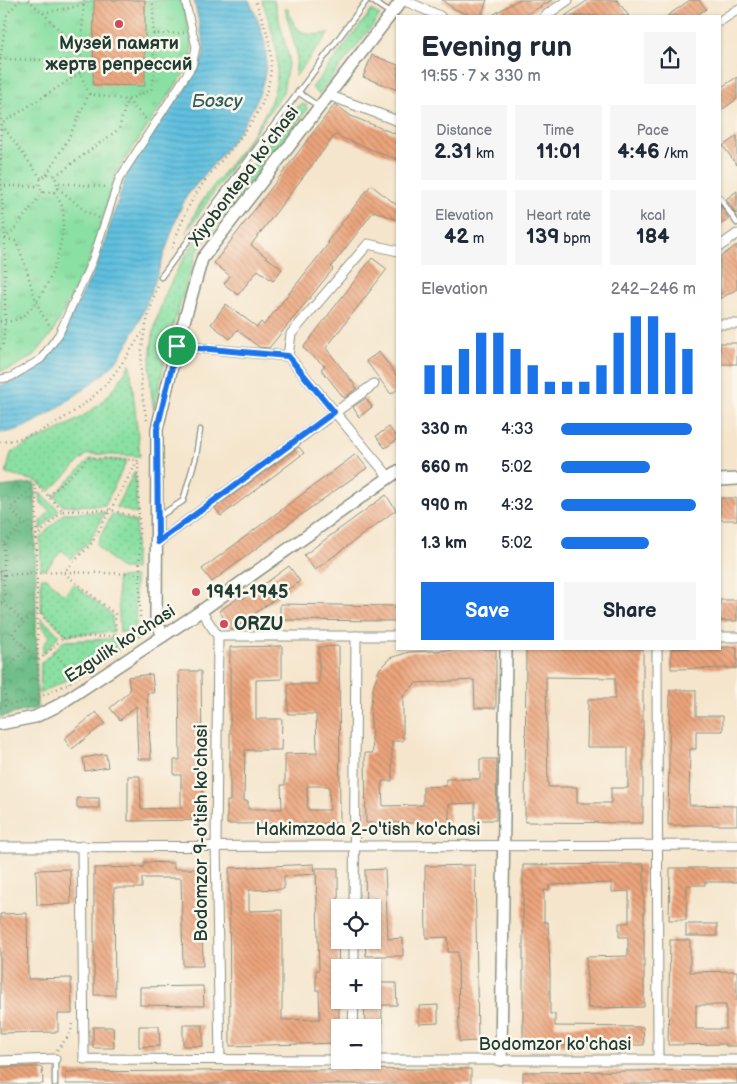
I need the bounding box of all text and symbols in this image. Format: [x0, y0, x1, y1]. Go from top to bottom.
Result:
marker: Музей памяти жертв репрессий [113, 18, 125, 30]
text: Evening run [421, 31, 572, 64]
button: share [644, 32, 696, 84]
place label: Музей памяти жертв репрессий [46, 33, 192, 75]
text: 19:55 · 7 × 330 m [421, 67, 541, 86]
water label: Бозсу [192, 90, 243, 113]
street label: Xiyobontepa koʻchasi [184, 102, 303, 251]
text: Distance [436, 122, 492, 139]
text: Time [543, 122, 574, 139]
text: Pace [637, 122, 669, 139]
text: 2.31 [434, 139, 472, 164]
text: 11:01 [536, 139, 581, 164]
text: 4:46 [617, 139, 660, 164]
text: km [472, 145, 494, 162]
text: /km [660, 145, 688, 162]
text: Elevation [435, 207, 493, 224]
text: Heart rate [526, 207, 591, 224]
text: kcal [640, 207, 665, 224]
text: 42 [444, 224, 469, 249]
text: 139 [526, 224, 560, 249]
text: 184 [636, 224, 670, 249]
text: m [469, 230, 484, 247]
text: bpm [560, 230, 591, 247]
text: Elevation [421, 280, 488, 299]
text: 242–246 m [611, 280, 696, 299]
pin [156, 325, 198, 367]
icon: arrive [163, 332, 191, 360]
text: 330 m [421, 420, 468, 439]
text: 4:33 [501, 420, 534, 439]
text: 660 m [421, 458, 468, 477]
text: 5:02 [501, 458, 532, 477]
text: 990 m [421, 496, 468, 515]
text: 4:32 [501, 496, 533, 515]
text: 1.3 km [421, 534, 467, 553]
text: 5:02 [501, 534, 532, 553]
place label: 1941-1945 [206, 582, 288, 603]
button: Save [421, 582, 554, 640]
button: Share [564, 582, 696, 640]
marker: 1941-1945 [190, 586, 202, 598]
street label: Ezgulik ko'chasi [61, 600, 179, 688]
place label: ORZU [234, 614, 283, 635]
marker: ORZU [218, 618, 230, 630]
street label: Bodomzor 9-o'tish ko'chasi [191, 724, 212, 942]
street label: Hakimzoda 2-o'tish ko'chasi [256, 819, 480, 840]
map controls [331, 899, 381, 1069]
button: locate [331, 899, 381, 949]
button: + [331, 959, 381, 1009]
button: − [331, 1019, 381, 1069]
street label: Bodomzor ko'chasi [478, 1034, 632, 1055]

